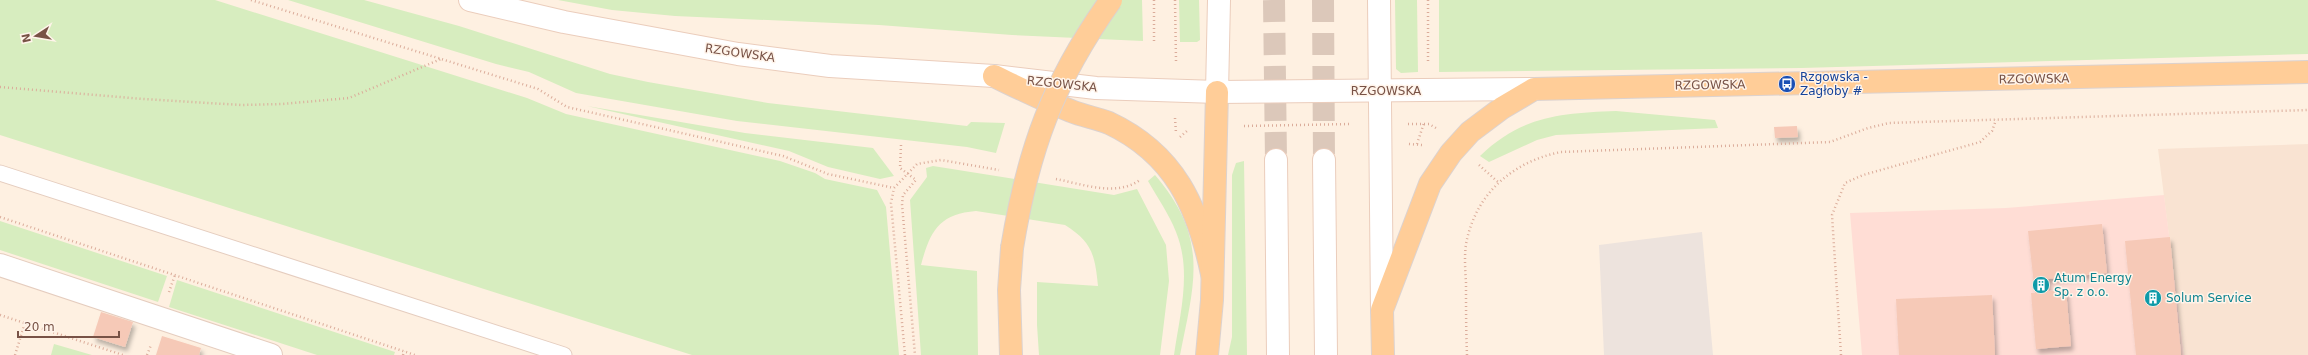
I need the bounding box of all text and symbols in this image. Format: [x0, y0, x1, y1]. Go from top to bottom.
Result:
north arrow [16, 16, 56, 56]
text: N [19, 32, 34, 44]
street label: RZGOWSKA [704, 41, 777, 65]
place label: Rzgowska - Zagłoby # [1800, 70, 1868, 98]
street label: RZGOWSKA [1999, 71, 2070, 87]
street label: RZGOWSKA [1026, 73, 1099, 95]
bus stop icon: Rzgowska - Zagłoby # [1777, 74, 1797, 94]
street label: RZGOWSKA [1675, 77, 1746, 93]
street label: RZGOWSKA [1351, 84, 1422, 98]
place label: Atum Energy Sp. z o.o. [2054, 271, 2132, 299]
building icon: Atum Energy Sp. z o.o. [2031, 275, 2051, 295]
building icon: Solum Service [2143, 288, 2163, 308]
place label: Solum Service [2166, 291, 2252, 305]
scale bar [18, 313, 119, 339]
text: 20 m [24, 320, 55, 334]

